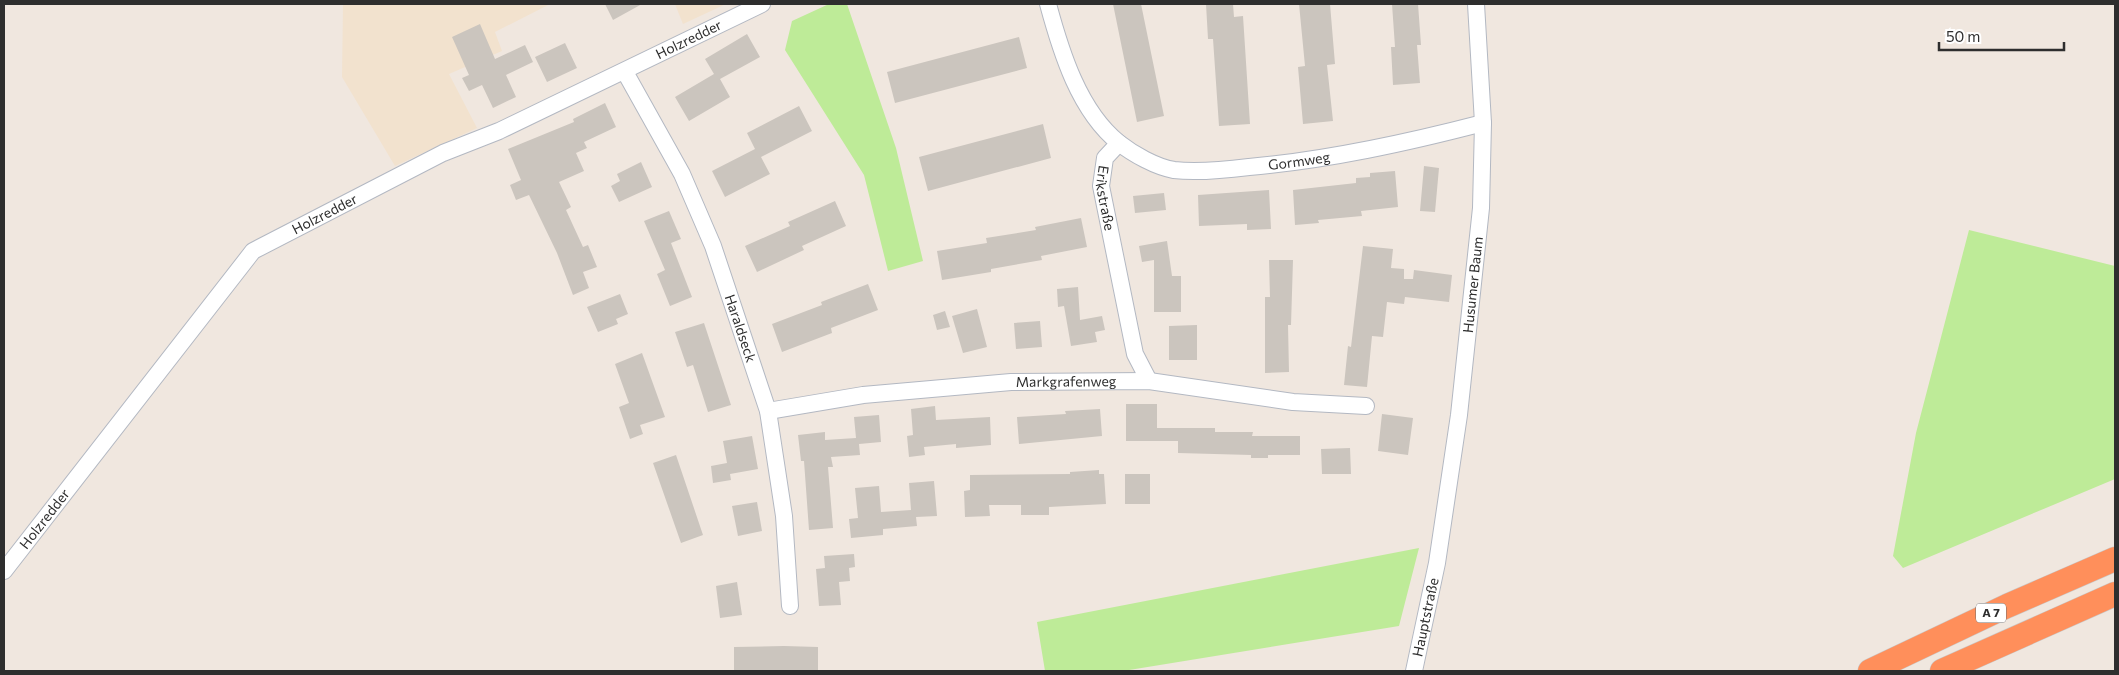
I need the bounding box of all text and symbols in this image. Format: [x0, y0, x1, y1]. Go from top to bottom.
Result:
street label: Holzredder [653, 16, 725, 62]
scale bar [1939, 20, 2064, 52]
text: 50 m [1946, 27, 1980, 45]
street label: Gormweg [1267, 148, 1332, 173]
street label: Erikstraße [1093, 164, 1119, 232]
street label: Holzredder [289, 190, 360, 238]
street label: Husumer Baum [1459, 236, 1486, 334]
street label: Haraldseck [722, 292, 760, 365]
street label: Markgrafenweg [1016, 372, 1117, 390]
street label: Holzredder [16, 485, 73, 552]
street label: Hauptstraße [1408, 576, 1442, 658]
road number: A 7 [1976, 604, 2006, 622]

